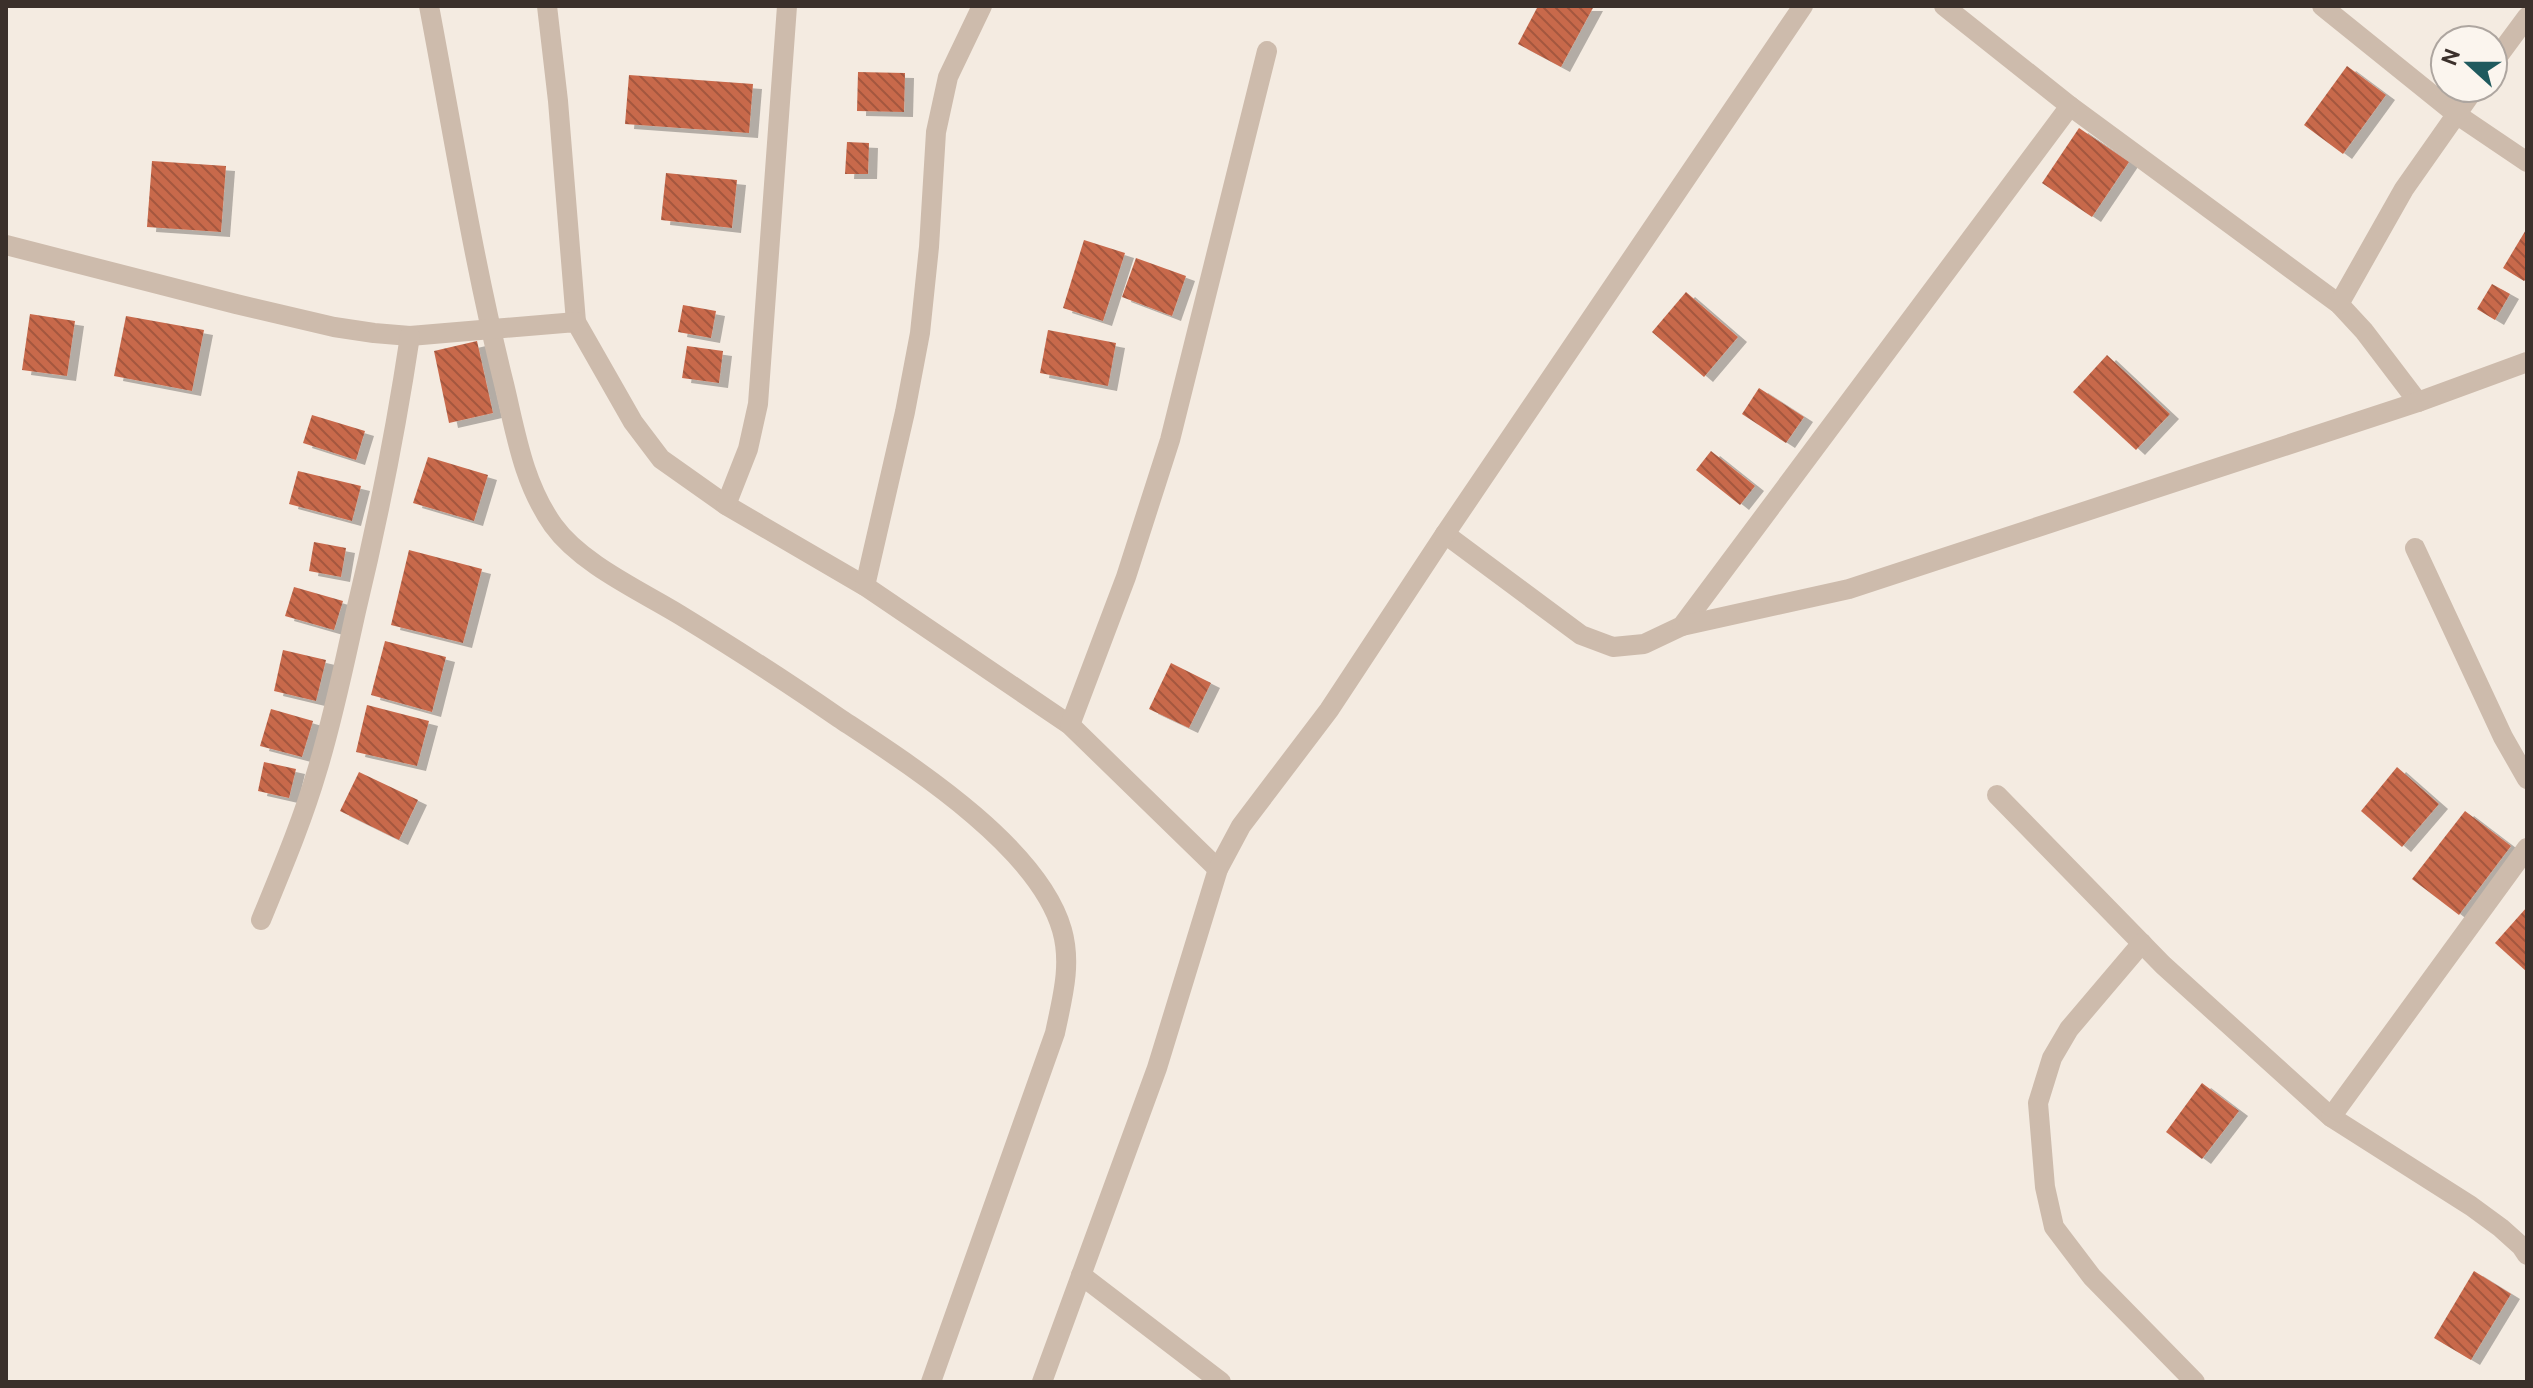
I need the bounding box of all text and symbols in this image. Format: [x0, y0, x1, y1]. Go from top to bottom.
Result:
north arrow [2429, 24, 2509, 104]
text: N [2435, 45, 2466, 69]

